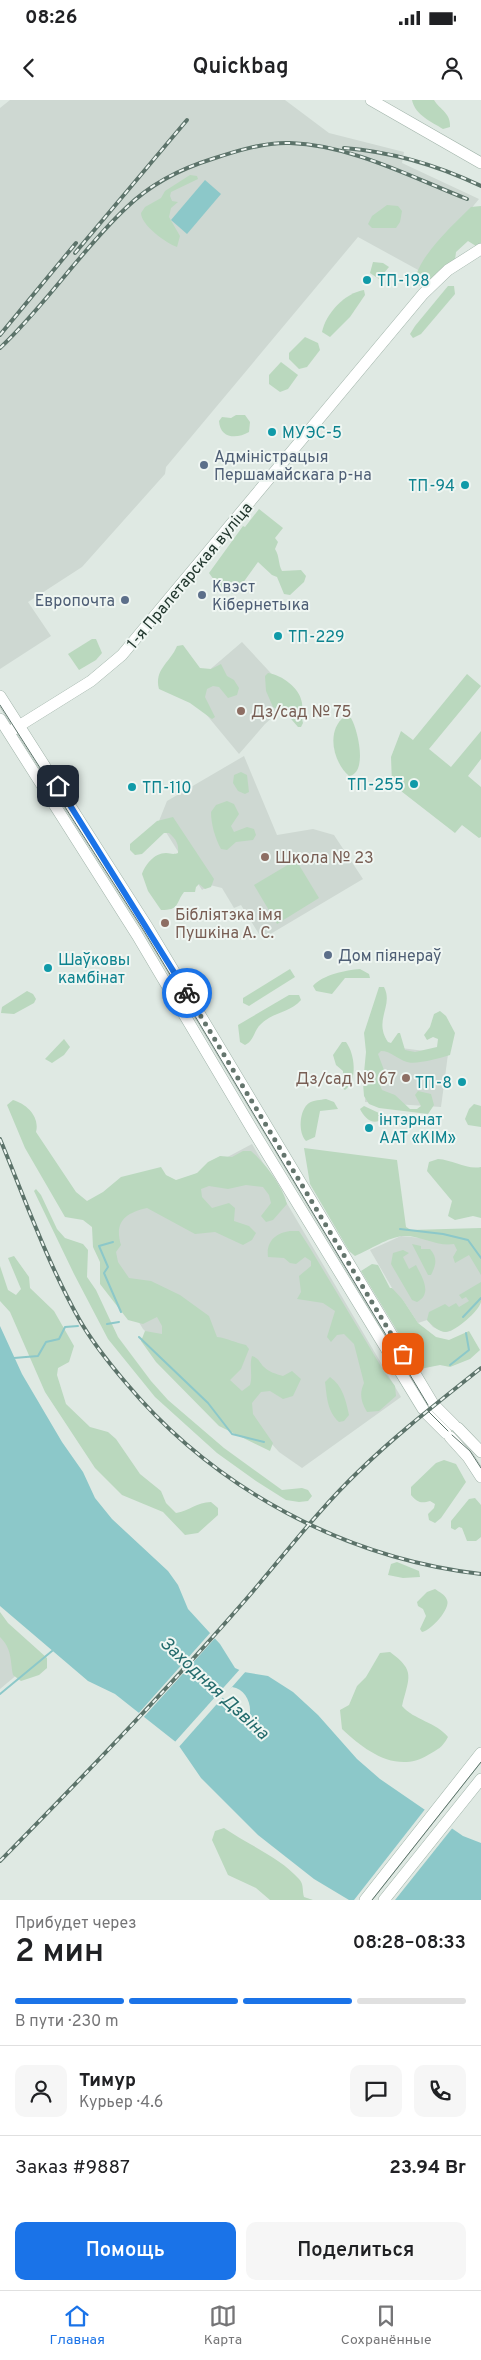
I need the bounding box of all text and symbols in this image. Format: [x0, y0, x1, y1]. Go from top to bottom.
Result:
text: 08:26 [25, 6, 77, 30]
icon: back [15, 54, 43, 82]
text: Quickbag [192, 54, 289, 81]
icon: person [438, 54, 466, 82]
place label: ТП-198 [377, 272, 430, 292]
marker: ТП-198 [361, 274, 373, 286]
place label: МУЭС-5 [282, 424, 342, 444]
marker: МУЭС-5 [266, 426, 278, 438]
place label: Адміністрацыя Першамайскага р-на [214, 448, 372, 486]
marker: Адміністрацыя Першамайскага р-на [198, 459, 210, 471]
place label: ТП-94 [408, 477, 455, 497]
marker: ТП-94 [459, 479, 471, 491]
street label: 1-я Пралетарская вуліца [123, 499, 258, 654]
place label: Квэст Кібернетыка [212, 578, 309, 616]
marker: Квэст Кібернетыка [196, 589, 208, 601]
place label: Европочта [35, 592, 115, 612]
marker: Европочта [119, 594, 131, 606]
place label: ТП-229 [288, 628, 345, 648]
marker: ТП-229 [272, 630, 284, 642]
place label: Дз/сад № 75 [251, 703, 351, 723]
marker: Дз/сад № 75 [235, 705, 247, 717]
pin [37, 765, 79, 807]
icon: home [44, 772, 72, 800]
place label: ТП-255 [347, 776, 404, 796]
marker: ТП-255 [408, 778, 420, 790]
place label: ТП-110 [142, 779, 192, 799]
marker: ТП-110 [126, 781, 138, 793]
place label: Школа № 23 [275, 849, 374, 869]
marker: Школа № 23 [259, 851, 271, 863]
place label: Бібліятэка імя Пушкіна А. С. [175, 906, 282, 944]
marker: Бібліятэка імя Пушкіна А. С. [159, 917, 171, 929]
place label: Дом піянераў [338, 947, 441, 967]
marker: Дом піянераў [322, 949, 334, 961]
place label: Шаўковы камбінат [58, 951, 130, 989]
marker: Шаўковы камбінат [42, 962, 54, 974]
courier [162, 968, 212, 1018]
icon: bike [173, 979, 201, 1007]
place label: Дз/сад № 67 [296, 1070, 396, 1090]
marker: Дз/сад № 67 [400, 1072, 412, 1084]
place label: ТП-8 [415, 1074, 452, 1094]
marker: ТП-8 [456, 1076, 468, 1088]
place label: інтэрнат ААТ «КІМ» [379, 1111, 456, 1149]
marker: інтэрнат ААТ «КІМ» [363, 1122, 375, 1134]
pin [382, 1333, 424, 1375]
icon: bag [389, 1340, 417, 1368]
water label: Заходняя Дзвіна [155, 1633, 274, 1746]
text: Прибудет через [15, 1914, 137, 1934]
text: 08:28–08:33 [353, 1931, 466, 1955]
text: 2 мин [15, 1933, 104, 1973]
text: В пути · 230 m [15, 2012, 119, 2032]
button: person [15, 2065, 67, 2117]
button: chat [350, 2065, 402, 2117]
button: phone [414, 2065, 466, 2117]
text: Тимур [79, 2069, 136, 2093]
text: Курьер · 4.6 [79, 2093, 163, 2113]
text: Заказ #9887 [15, 2156, 130, 2180]
text: 23.94 Br [389, 2156, 466, 2180]
button: Помощь [15, 2222, 236, 2280]
button: Поделиться [246, 2222, 466, 2280]
tab: Главная [49, 2302, 105, 2349]
tab: Карта [204, 2302, 242, 2349]
tab: Сохранённые [341, 2302, 432, 2349]

